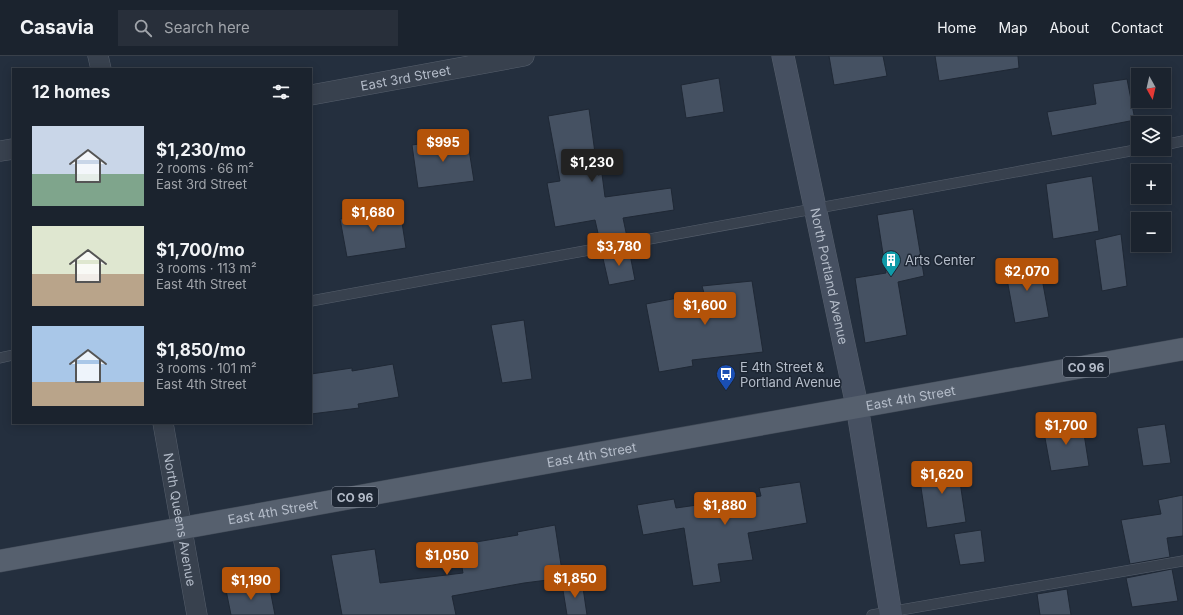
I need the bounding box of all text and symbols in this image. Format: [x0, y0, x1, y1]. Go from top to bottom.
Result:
search box [118, 10, 398, 46]
text: Casavia [20, 16, 94, 39]
icon: search [132, 17, 154, 39]
text: Search here [164, 18, 250, 37]
text: Home [937, 19, 976, 36]
text: Map [998, 19, 1028, 36]
text: About [1050, 19, 1089, 36]
text: Contact [1111, 19, 1163, 36]
street label: East 3rd Street [359, 62, 452, 94]
north arrow [1131, 68, 1171, 108]
map controls [1131, 68, 1171, 252]
icon: filters [270, 81, 292, 103]
text: 12 homes [32, 82, 110, 102]
button: layers [1131, 116, 1171, 156]
pin: $995 [419, 129, 467, 163]
text: $995 [426, 134, 460, 150]
text: $1,230/mo [156, 140, 246, 160]
icon: home [64, 142, 112, 190]
pin: $1,230 [559, 149, 625, 183]
text: $1,230 [570, 154, 614, 170]
text: 2 rooms · 66 m² [156, 160, 254, 176]
button: + [1131, 164, 1171, 204]
text: East 3rd Street [156, 176, 247, 192]
pin: $1,680 [340, 199, 406, 233]
text: $1,680 [351, 204, 395, 220]
street label: North Portland Avenue [807, 206, 852, 346]
button: − [1131, 212, 1171, 252]
pin: $3,780 [586, 233, 652, 267]
text: $3,780 [596, 238, 642, 254]
text: $1,700/mo [156, 240, 245, 260]
icon: home [64, 242, 112, 290]
building icon: Arts Center [880, 249, 902, 277]
place label: Arts Center [905, 252, 975, 268]
pin: $2,070 [994, 258, 1060, 292]
text: 3 rooms · 113 m² [156, 260, 257, 276]
text: $2,070 [1004, 263, 1050, 279]
text: East 4th Street [156, 276, 247, 292]
pin: $1,600 [672, 292, 738, 326]
text: $1,600 [683, 297, 727, 313]
text: $1,850/mo [156, 340, 246, 360]
icon: home [64, 342, 112, 390]
road number: CO 96 [1063, 357, 1109, 377]
place label: E 4th Street & Portland Avenue [740, 359, 841, 390]
text: 3 rooms · 101 m² [156, 360, 257, 376]
bus stop icon: E 4th Street & Portland Avenue [715, 363, 737, 391]
text: East 4th Street [156, 376, 247, 392]
street label: East 4th Street [865, 382, 957, 414]
pin: $1,700 [1033, 412, 1099, 446]
text: $1,700 [1044, 417, 1088, 433]
street label: East 4th Street [545, 439, 638, 470]
street label: North Queens Avenue [160, 452, 200, 587]
pin: $1,620 [909, 461, 975, 495]
text: $1,620 [920, 466, 964, 482]
road number: CO 96 [332, 487, 378, 507]
pin: $1,880 [692, 492, 758, 526]
street label: East 4th Street [227, 496, 319, 528]
text: $1,880 [703, 497, 747, 513]
pin: $1,050 [414, 542, 480, 576]
text: $1,050 [425, 547, 469, 563]
pin: $1,850 [542, 565, 608, 599]
pin: $1,190 [218, 567, 284, 601]
text: $1,850 [553, 570, 597, 586]
text: $1,190 [231, 572, 271, 588]

